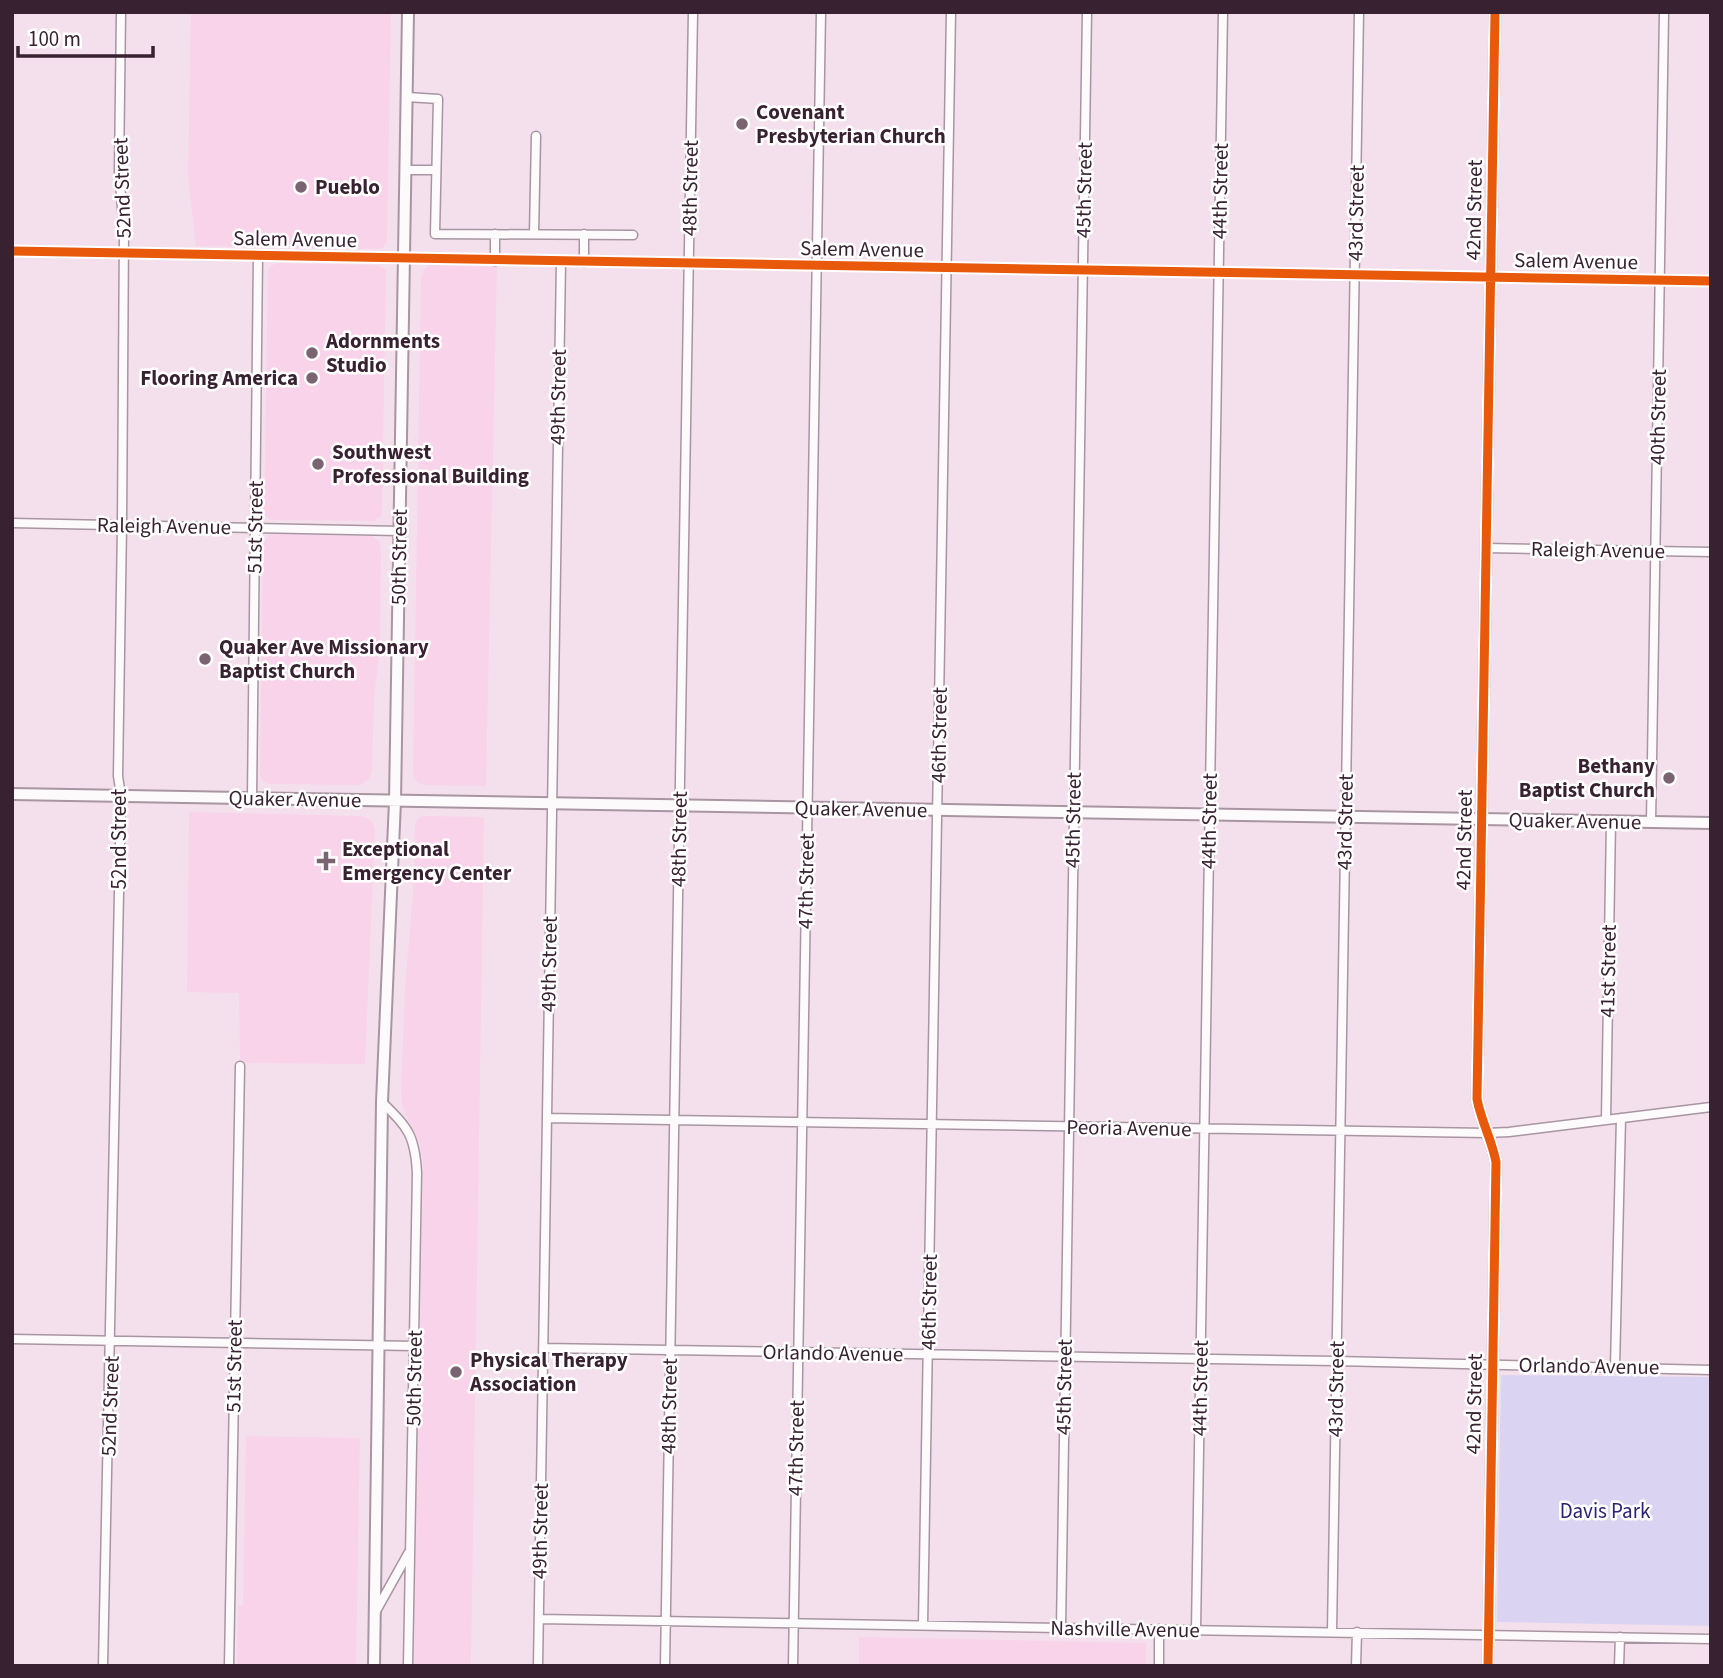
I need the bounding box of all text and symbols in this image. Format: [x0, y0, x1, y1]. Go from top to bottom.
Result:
scale bar [18, 14, 152, 58]
text: 100 m [28, 24, 81, 54]
place label: Covenant Presbyterian Church [756, 97, 946, 151]
marker: Covenant Presbyterian Church [734, 116, 750, 132]
street label: 52nd Street [105, 137, 139, 239]
street label: 48th Street [674, 140, 706, 236]
street label: 45th Street [1068, 142, 1100, 238]
street label: 44th Street [1204, 143, 1236, 239]
street label: 42nd Street [1458, 159, 1490, 261]
street label: 43rd Street [1340, 165, 1372, 261]
place label: Pueblo [315, 172, 380, 202]
marker: Pueblo [293, 179, 309, 195]
street label: Salem Avenue [233, 223, 357, 255]
street label: Salem Avenue [800, 233, 924, 265]
street label: Salem Avenue [1514, 245, 1638, 277]
place label: Adornments Studio [325, 326, 440, 380]
marker: Adornments Studio [304, 345, 320, 361]
street label: 49th Street [542, 349, 574, 445]
place label: Flooring America [140, 363, 298, 393]
street label: 40th Street [1642, 369, 1674, 465]
marker: Flooring America [304, 370, 320, 386]
place label: Southwest Professional Building [332, 437, 529, 491]
marker: Southwest Professional Building [310, 456, 326, 472]
street label: 51st Street [239, 480, 271, 574]
street label: 50th Street [383, 509, 415, 605]
street label: Raleigh Avenue [97, 510, 231, 542]
street label: Raleigh Avenue [1531, 534, 1665, 566]
place label: Quaker Ave Missionary Baptist Church [219, 632, 429, 686]
marker: Quaker Ave Missionary Baptist Church [197, 651, 213, 667]
street label: 46th Street [923, 687, 955, 783]
place label: Bethany Baptist Church [1519, 751, 1655, 805]
marker: Bethany Baptist Church [1661, 770, 1677, 786]
street label: 45th Street [1057, 772, 1089, 868]
street label: 44th Street [1193, 773, 1225, 869]
street label: 43rd Street [1329, 774, 1361, 870]
street label: Quaker Avenue [228, 783, 362, 815]
street label: 52nd Street [104, 789, 134, 889]
street label: 42nd Street [1448, 789, 1480, 891]
street label: 48th Street [663, 791, 695, 887]
street label: Quaker Avenue [794, 793, 928, 825]
street label: Quaker Avenue [1508, 805, 1642, 837]
street label: 47th Street [790, 833, 822, 929]
place label: Exceptional Emergency Center [342, 834, 512, 888]
marker: Exceptional Emergency Center [316, 851, 336, 871]
street label: 49th Street [533, 916, 565, 1012]
street label: 41st Street [1592, 924, 1624, 1018]
street label: Peoria Avenue [1066, 1112, 1192, 1144]
street label: 46th Street [913, 1254, 945, 1350]
street label: 51st Street [218, 1319, 250, 1413]
street label: 50th Street [398, 1330, 430, 1426]
street label: Orlando Avenue [762, 1337, 904, 1369]
street label: 45th Street [1048, 1339, 1080, 1435]
street label: 44th Street [1184, 1340, 1216, 1436]
street label: 43rd Street [1320, 1341, 1352, 1437]
place label: Physical Therapy Association [469, 1345, 628, 1399]
street label: Orlando Avenue [1518, 1350, 1660, 1382]
street label: 42nd Street [1458, 1353, 1490, 1455]
street label: 52nd Street [93, 1355, 127, 1457]
street label: 48th Street [653, 1358, 685, 1454]
marker: Physical Therapy Association [448, 1364, 464, 1380]
street label: 47th Street [780, 1400, 812, 1496]
street label: 49th Street [524, 1483, 556, 1579]
park label: Davis Park [1560, 1496, 1651, 1526]
street label: Nashville Avenue [1050, 1613, 1200, 1645]

